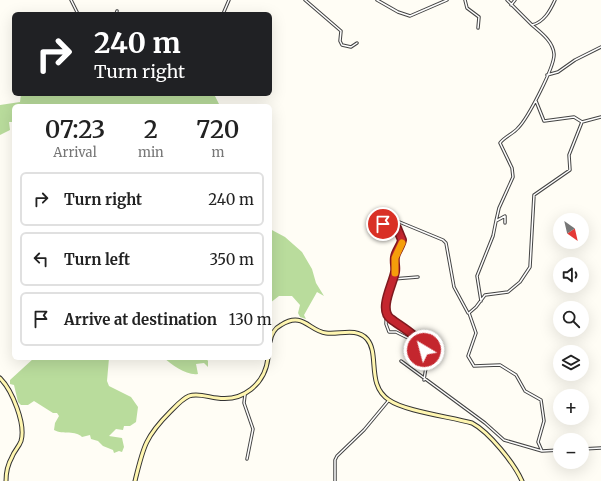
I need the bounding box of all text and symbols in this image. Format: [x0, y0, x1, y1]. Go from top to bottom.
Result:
text: 240 m [94, 25, 181, 61]
icon: right [28, 28, 80, 80]
text: Turn right [94, 60, 185, 83]
text: 07:23 [45, 114, 105, 145]
text: 2 [144, 114, 158, 145]
text: 720 [196, 114, 239, 145]
text: Arrival [53, 144, 97, 161]
text: min [138, 144, 164, 161]
text: m [211, 144, 224, 161]
icon: right [30, 188, 52, 210]
text: Turn right [64, 190, 142, 209]
text: 240 m [208, 190, 254, 209]
pin [366, 207, 400, 241]
icon: arrive [372, 213, 394, 235]
north arrow [553, 213, 589, 249]
map controls [553, 213, 589, 469]
icon: left [30, 248, 52, 270]
text: Turn left [64, 250, 130, 269]
text: 350 m [210, 250, 254, 269]
button: sound [553, 257, 589, 293]
button: search [553, 301, 589, 337]
icon: arrive [30, 308, 52, 330]
text: Arrive at destination [64, 310, 217, 329]
text: 130 m [229, 310, 272, 329]
position arrow [403, 329, 445, 371]
button: layers [553, 345, 589, 381]
button: + [553, 389, 589, 425]
button: − [553, 433, 589, 469]

